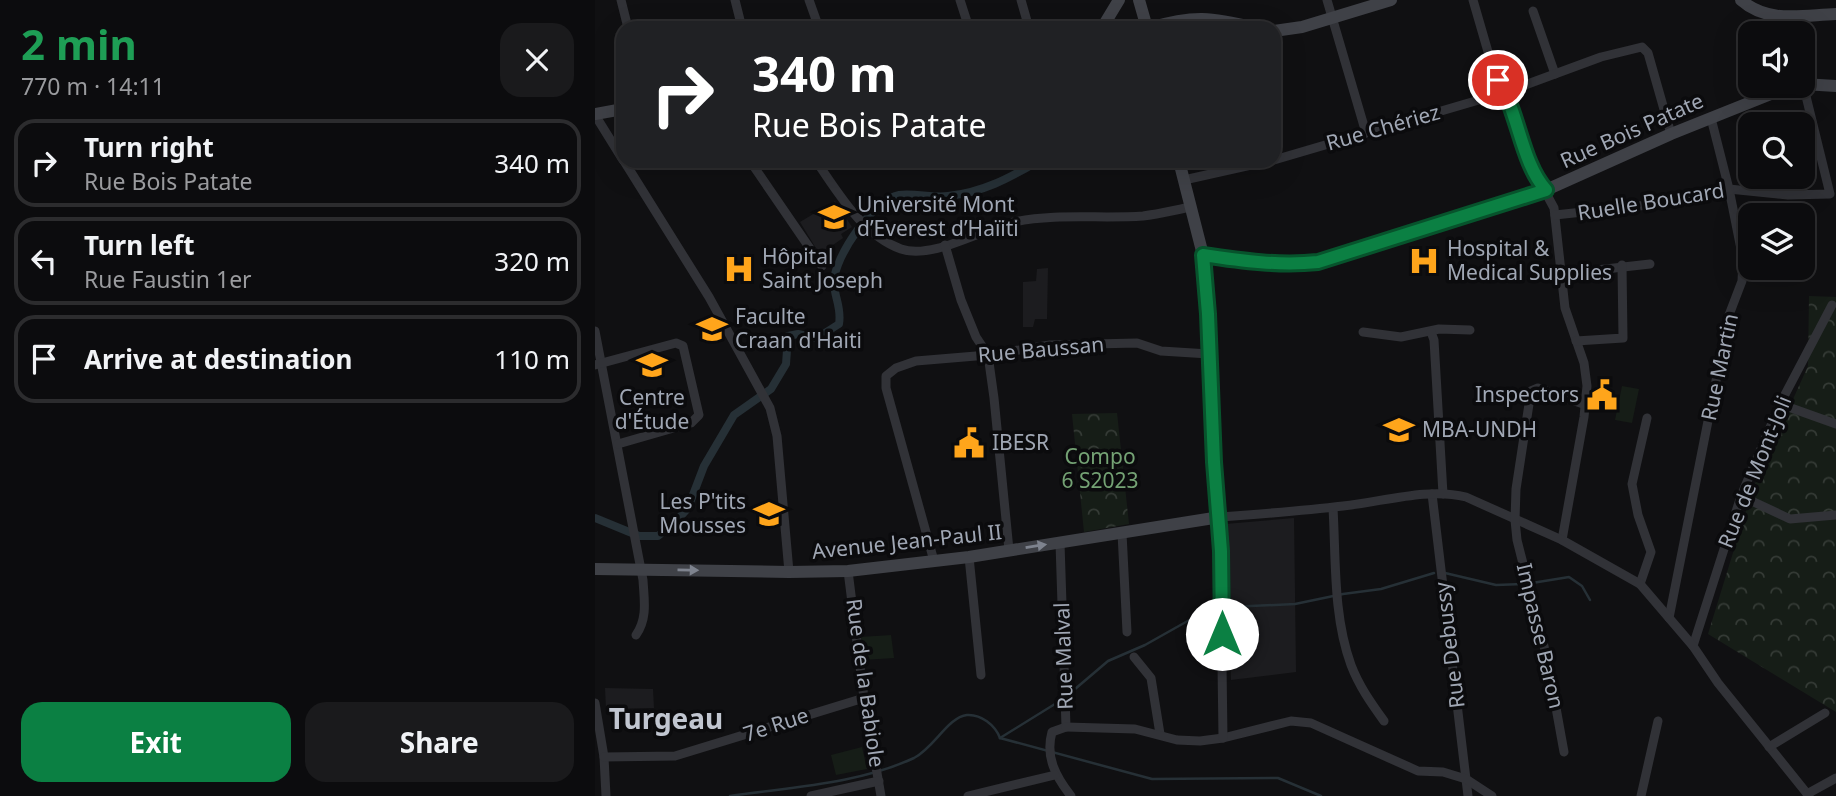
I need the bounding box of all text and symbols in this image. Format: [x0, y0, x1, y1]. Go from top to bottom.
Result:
text: 2 min [21, 15, 137, 72]
map controls [1738, 21, 1815, 280]
button: sound [1738, 21, 1815, 98]
button: close [500, 23, 574, 97]
text: 340 m [752, 40, 897, 106]
icon: right [637, 49, 728, 140]
pin [1468, 50, 1528, 110]
icon: arrive [1479, 61, 1517, 99]
text: 770 m · 14:11 [21, 70, 165, 102]
street label: Rue Bois Patate [1556, 86, 1708, 174]
street label: Rue Chériez [1323, 97, 1443, 157]
text: Rue Bois Patate [752, 103, 987, 146]
button: search [1738, 112, 1815, 189]
text: Turn right [84, 129, 214, 165]
icon: right [25, 144, 63, 182]
text: 340 m [494, 145, 570, 181]
text: Rue Bois Patate [84, 165, 253, 197]
street label: Ruelle Boucard [1575, 176, 1726, 226]
place label: Université Mont d’Everest d’Haïiti [857, 190, 1019, 242]
school or university icon: Université Mont d’Everest d’Haïiti [817, 200, 851, 234]
button: layers [1738, 203, 1815, 280]
text: Turn left [84, 227, 195, 263]
place label: Hospital & Medical Supplies [1447, 234, 1612, 286]
icon: left [25, 242, 63, 280]
place label: Hôpital Saint Joseph [762, 242, 883, 294]
text: 320 m [494, 243, 570, 279]
hospital icon: Hospital & Medical Supplies [1407, 244, 1441, 278]
hospital icon: Hôpital Saint Joseph [722, 252, 756, 286]
text: Rue Faustin 1er [84, 263, 252, 295]
place label: Faculte Craan d'Haiti [735, 302, 862, 354]
street label: Rue Martin [1694, 311, 1744, 423]
school or university icon: Faculte Craan d'Haiti [695, 312, 729, 346]
street label: Rue Baussan [977, 330, 1105, 368]
icon: arrive [25, 340, 63, 378]
text: Arrive at destination [84, 341, 353, 377]
text: 110 m [494, 341, 570, 377]
school or university icon: Centre d'Étude [635, 348, 669, 382]
public building icon: Inspectors [1585, 378, 1619, 412]
place label: Inspectors [1475, 380, 1579, 408]
place label: Centre d'Étude [615, 383, 689, 435]
street label: Rue de Mont-Joli [1711, 391, 1797, 552]
school or university icon: MBA-UNDH [1382, 413, 1416, 447]
place label: MBA-UNDH [1422, 415, 1537, 443]
public building icon: IBESR [952, 426, 986, 460]
place label: IBESR [992, 428, 1049, 456]
park label: Compo 6 S2023 [1061, 442, 1139, 494]
place label: Les P'tits Mousses [659, 487, 746, 539]
school or university icon: Les P'tits Mousses [752, 497, 786, 531]
street label: Avenue Jean-Paul II [811, 517, 1003, 565]
one-way arrow [1025, 540, 1047, 551]
street label: Impasse Baron [1511, 560, 1571, 711]
one-way arrow [677, 565, 699, 576]
street label: Rue Debussy [1427, 580, 1471, 710]
street label: Rue de la Babiole [840, 597, 892, 769]
position arrow [1185, 597, 1259, 671]
street label: Rue Malval [1047, 602, 1079, 710]
district label: Turgeau [609, 699, 723, 737]
street label: 7e Rue [739, 700, 812, 748]
button: Exit [21, 702, 291, 782]
button: Share [305, 702, 574, 782]

